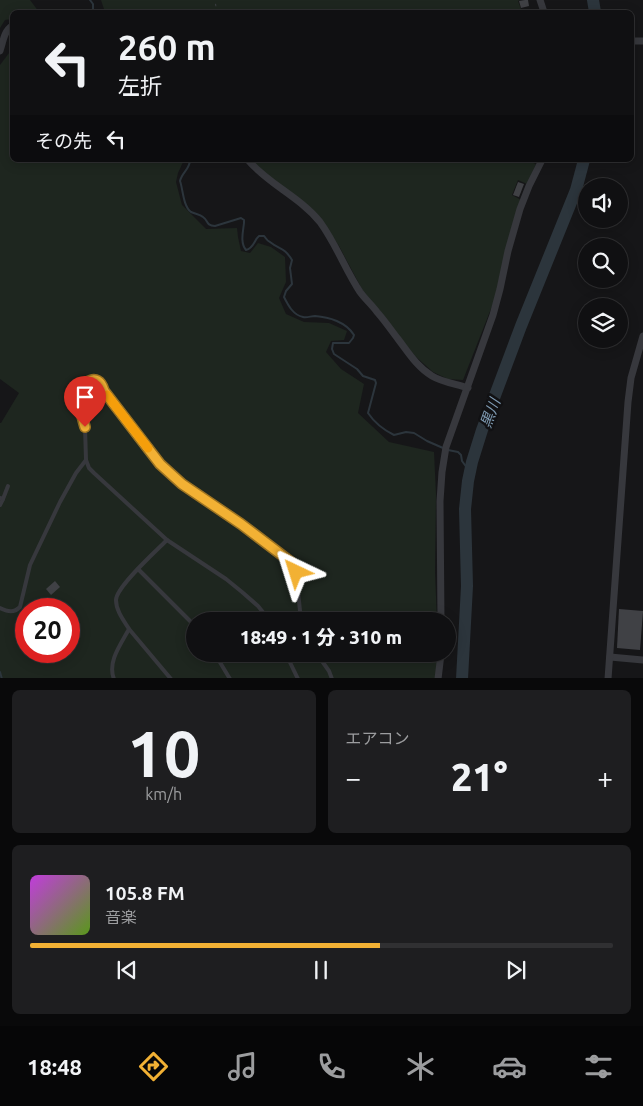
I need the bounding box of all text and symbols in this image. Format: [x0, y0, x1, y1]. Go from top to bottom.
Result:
text: 260 m [118, 27, 216, 67]
icon: left [35, 30, 100, 95]
text: 左折 [118, 73, 162, 98]
icon: left [102, 125, 130, 153]
text: その先 [35, 130, 92, 152]
map controls [578, 178, 628, 348]
button: sound [578, 178, 628, 228]
button: search [578, 238, 628, 288]
button: layers [578, 298, 628, 348]
pin [64, 376, 106, 427]
icon: arrive [71, 383, 99, 411]
water label: 黒川 [477, 394, 504, 430]
position arrow [269, 545, 321, 597]
speed limit sign: 20 [15, 598, 80, 663]
text: 18:49 · 1 分 · 310 m [240, 626, 402, 648]
text: 10 [127, 716, 200, 789]
text: エアコン [346, 729, 410, 747]
text: 21° [451, 756, 508, 798]
text: − [346, 762, 361, 793]
text: + [597, 762, 613, 793]
text: km/h [145, 785, 182, 803]
text: 105.8 FM [105, 882, 185, 904]
text: 音楽 [105, 908, 137, 926]
icon: previous [113, 956, 141, 984]
icon: pause [307, 956, 335, 984]
icon: next [502, 956, 530, 984]
icon: directions [136, 1049, 171, 1084]
icon: music [225, 1049, 260, 1084]
icon: phone [314, 1049, 349, 1084]
icon: climate [403, 1049, 438, 1084]
icon: car [492, 1049, 527, 1084]
icon: filters [581, 1049, 616, 1084]
text: 18:48 [27, 1054, 82, 1079]

